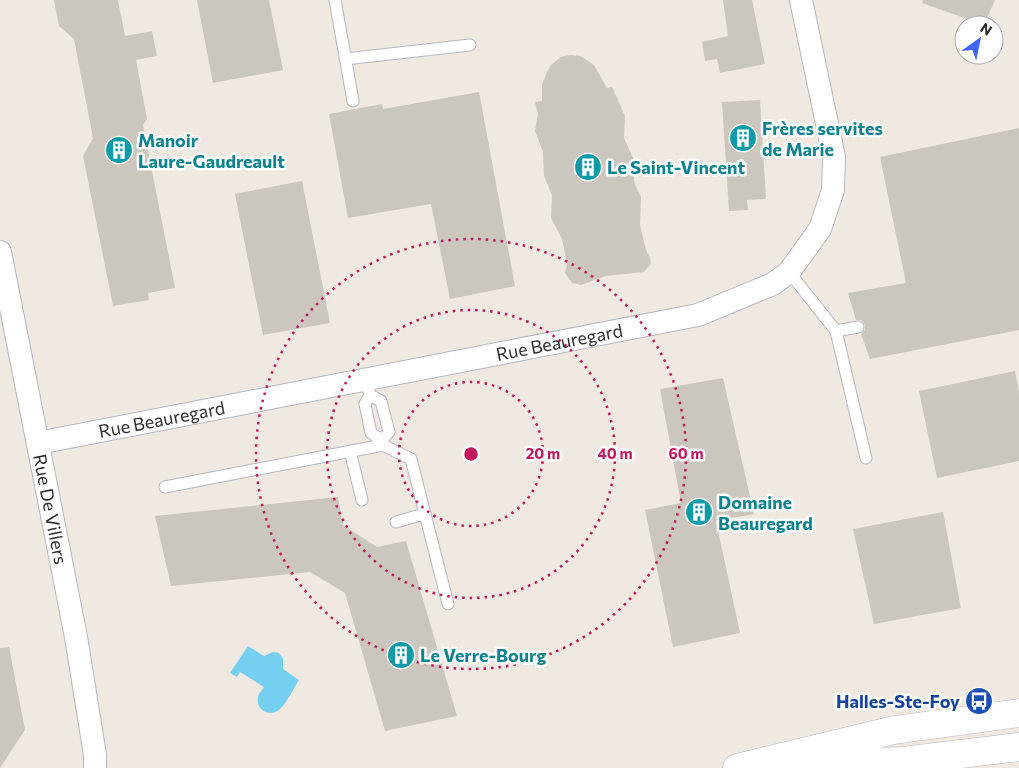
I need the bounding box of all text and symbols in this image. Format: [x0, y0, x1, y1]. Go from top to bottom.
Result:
north arrow [954, 15, 1004, 65]
text: N [977, 19, 995, 39]
place label: Frères servites de Marie [762, 117, 883, 160]
building icon: Frères servites de Marie [728, 123, 758, 153]
place label: Manoir Laure-Gaudreault [138, 129, 285, 172]
building icon: Manoir Laure-Gaudreault [104, 135, 134, 165]
building icon: Le Saint-Vincent [573, 152, 603, 182]
place label: Le Saint-Vincent [607, 156, 745, 178]
street label: Rue Beauregard [494, 319, 624, 365]
street label: Rue Beauregard [97, 396, 227, 442]
text: 20 m [526, 444, 560, 462]
text: 40 m [597, 444, 633, 462]
text: 60 m [668, 444, 704, 462]
centre of rings [462, 445, 480, 463]
street label: Rue De Villers [29, 452, 72, 566]
place label: Domaine Beauregard [718, 491, 813, 534]
building icon: Domaine Beauregard [684, 497, 714, 527]
building icon: Le Verre-Bourg [386, 640, 416, 670]
place label: Le Verre-Bourg [420, 644, 546, 666]
bus stop icon: Halles-Ste-Foy [964, 686, 994, 716]
place label: Halles-Ste-Foy [836, 690, 960, 712]

